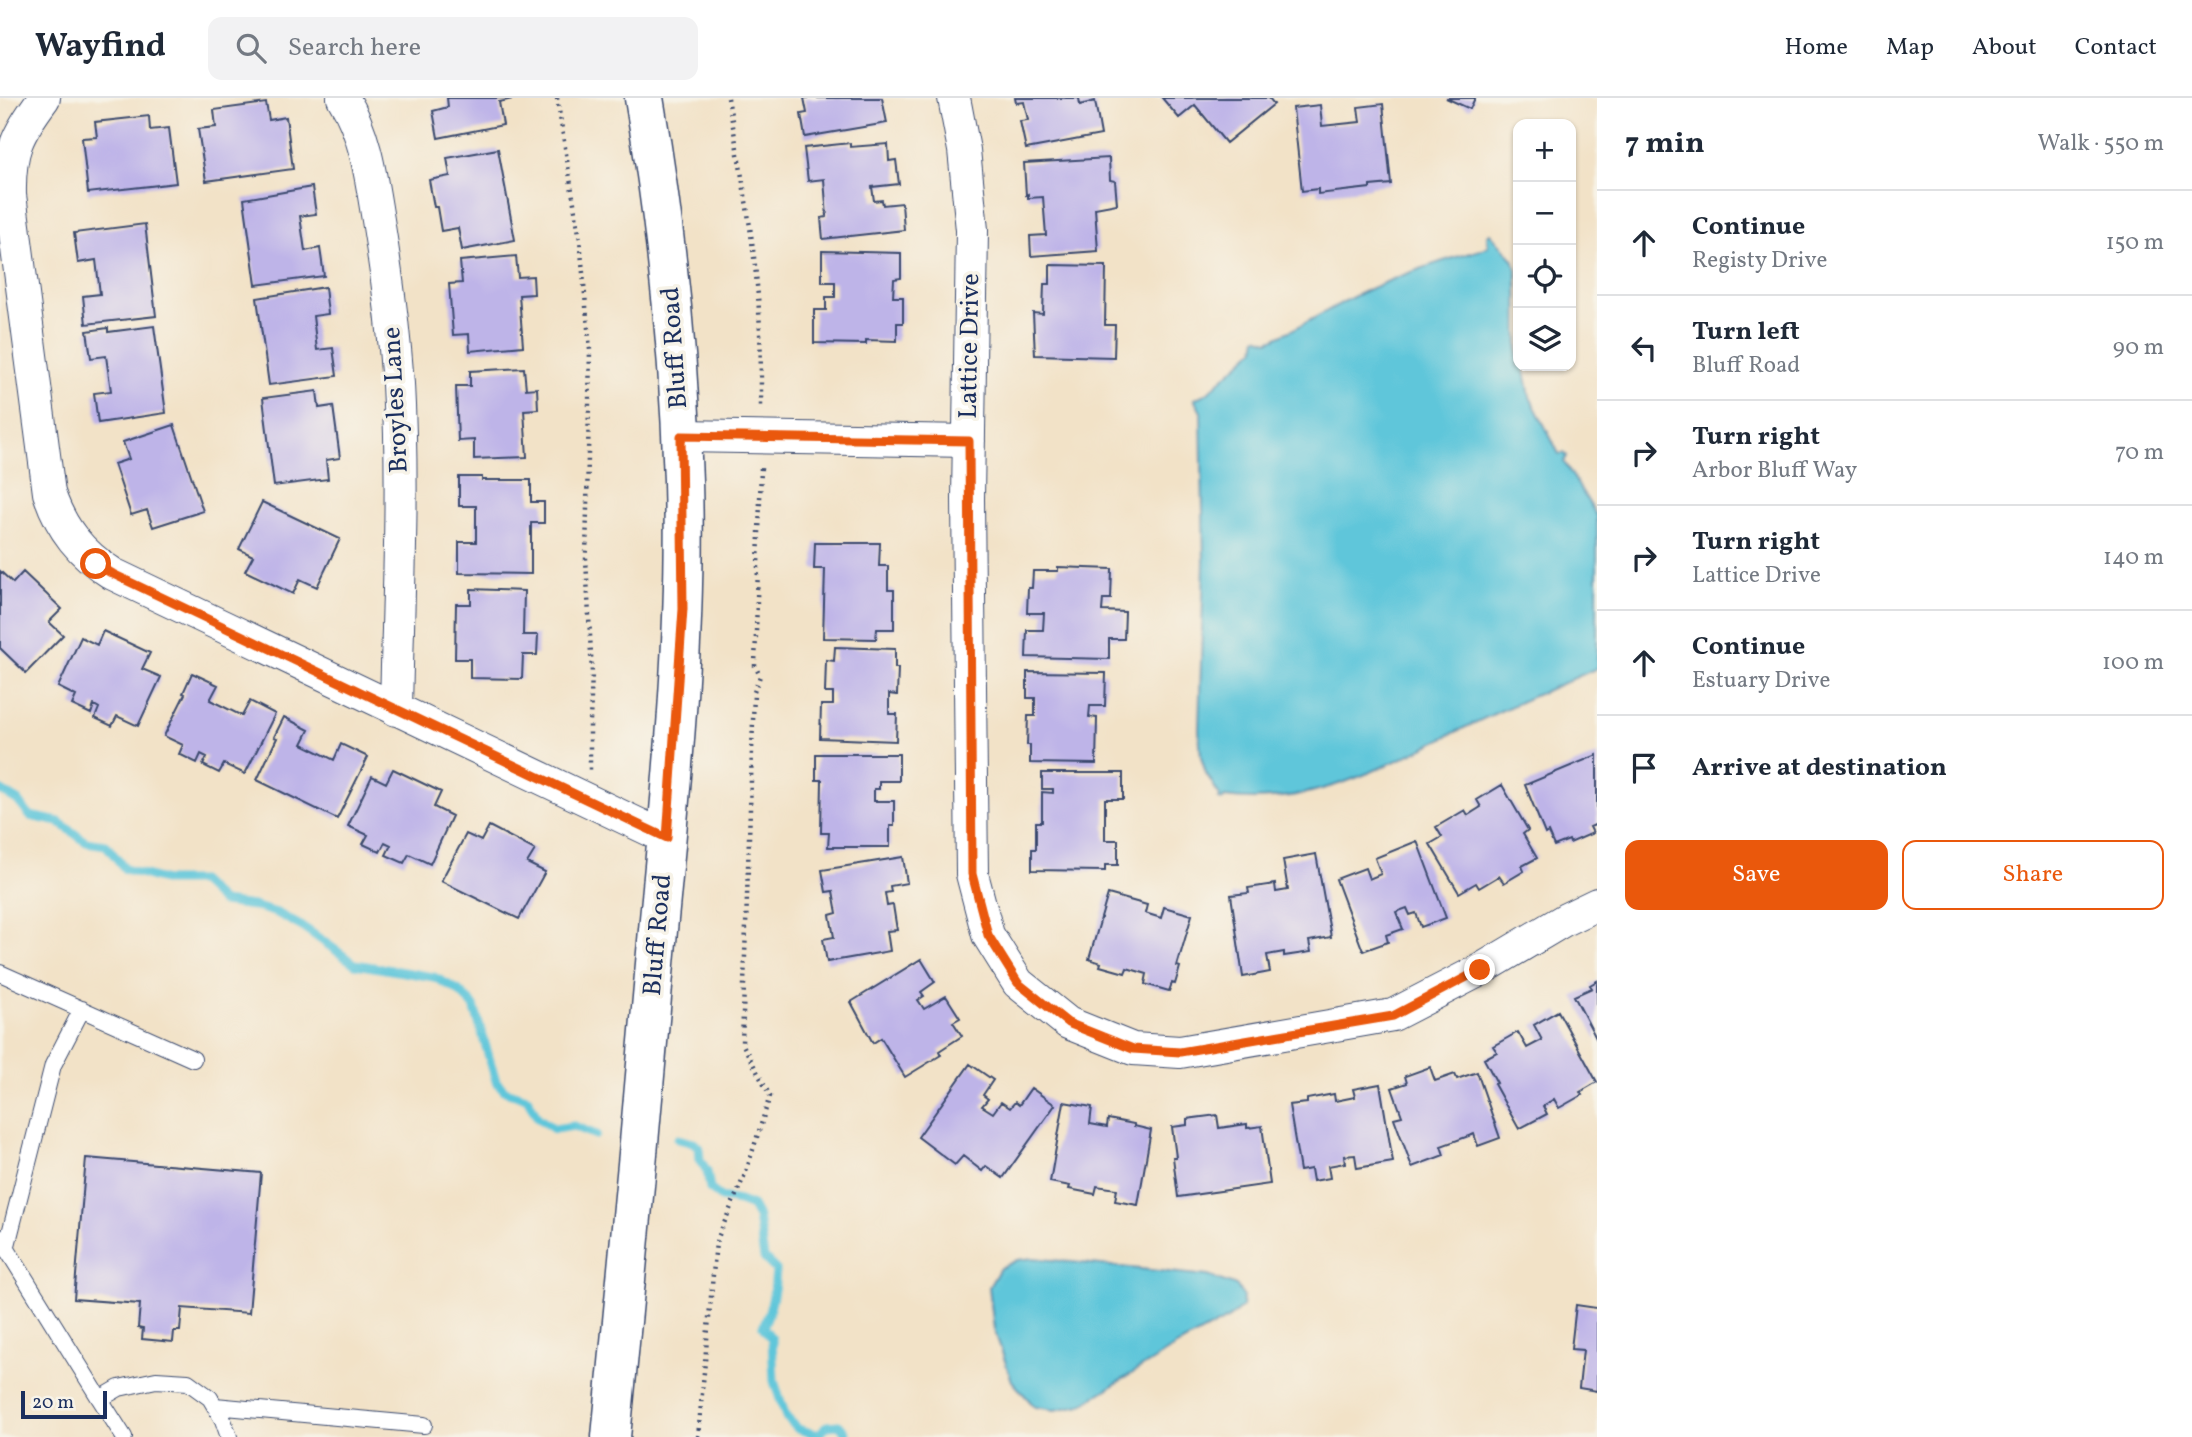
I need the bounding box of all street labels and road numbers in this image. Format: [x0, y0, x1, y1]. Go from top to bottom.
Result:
street label: Lattice Drive [951, 273, 989, 419]
street label: Bluff Road [653, 286, 697, 410]
street label: Broyles Lane [374, 326, 418, 474]
street label: Bluff Road [635, 872, 681, 998]

